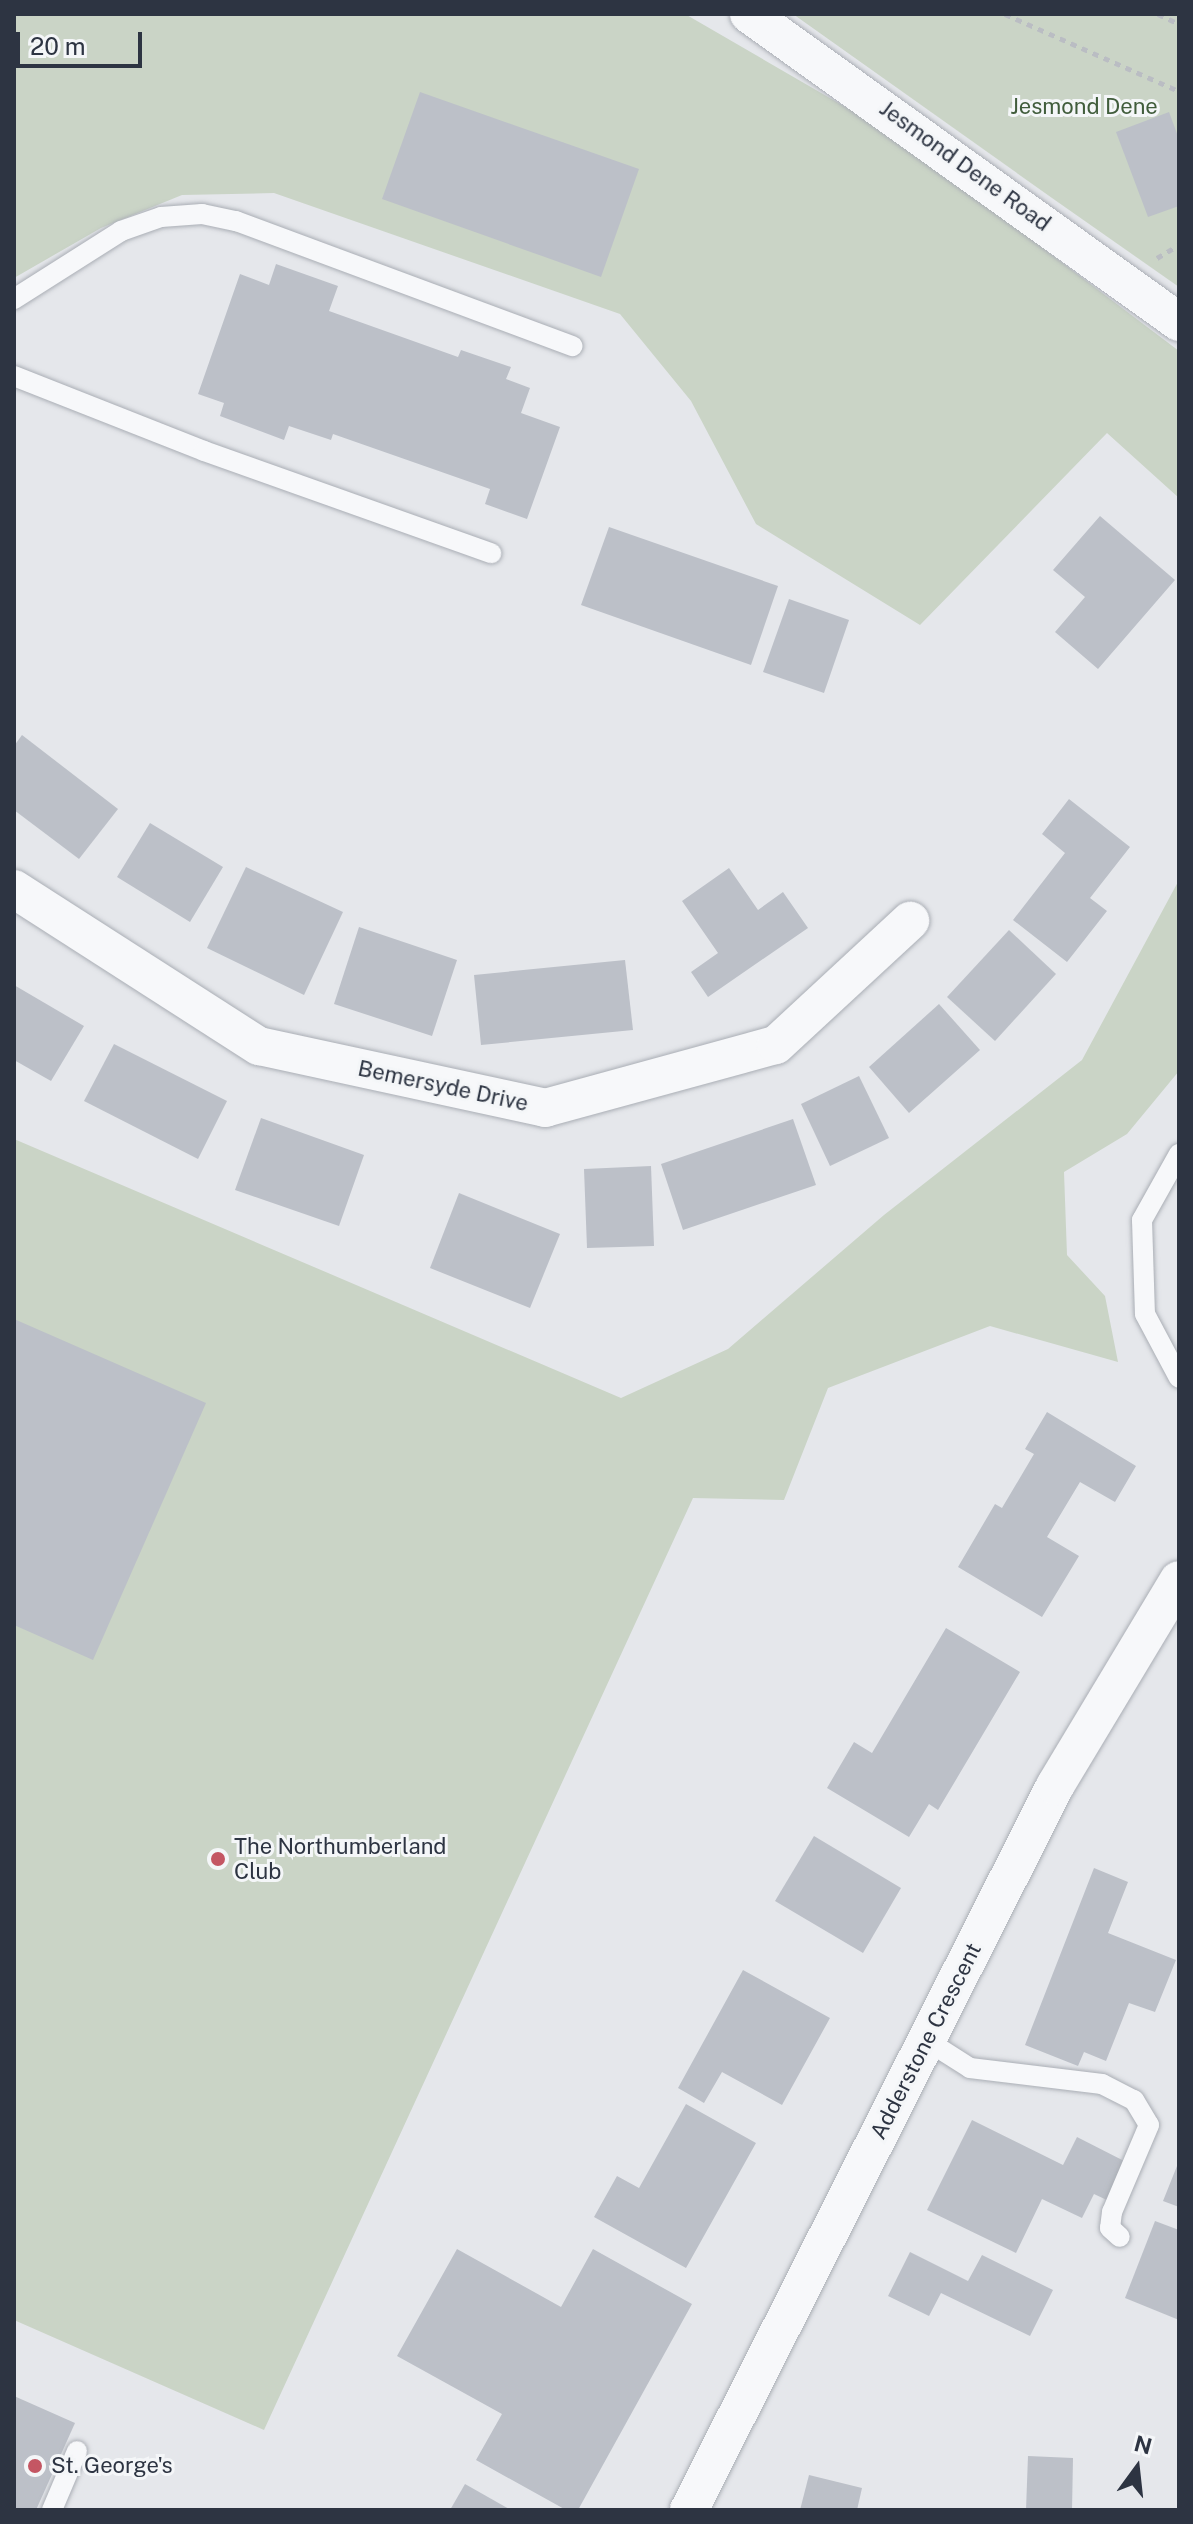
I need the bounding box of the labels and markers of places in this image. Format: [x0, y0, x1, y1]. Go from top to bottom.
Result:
place label: The Northumberland Club [234, 1833, 447, 1884]
marker: The Northumberland Club [209, 1850, 227, 1868]
place label: St. George's [51, 2453, 173, 2479]
marker: St. George's [26, 2457, 44, 2475]

